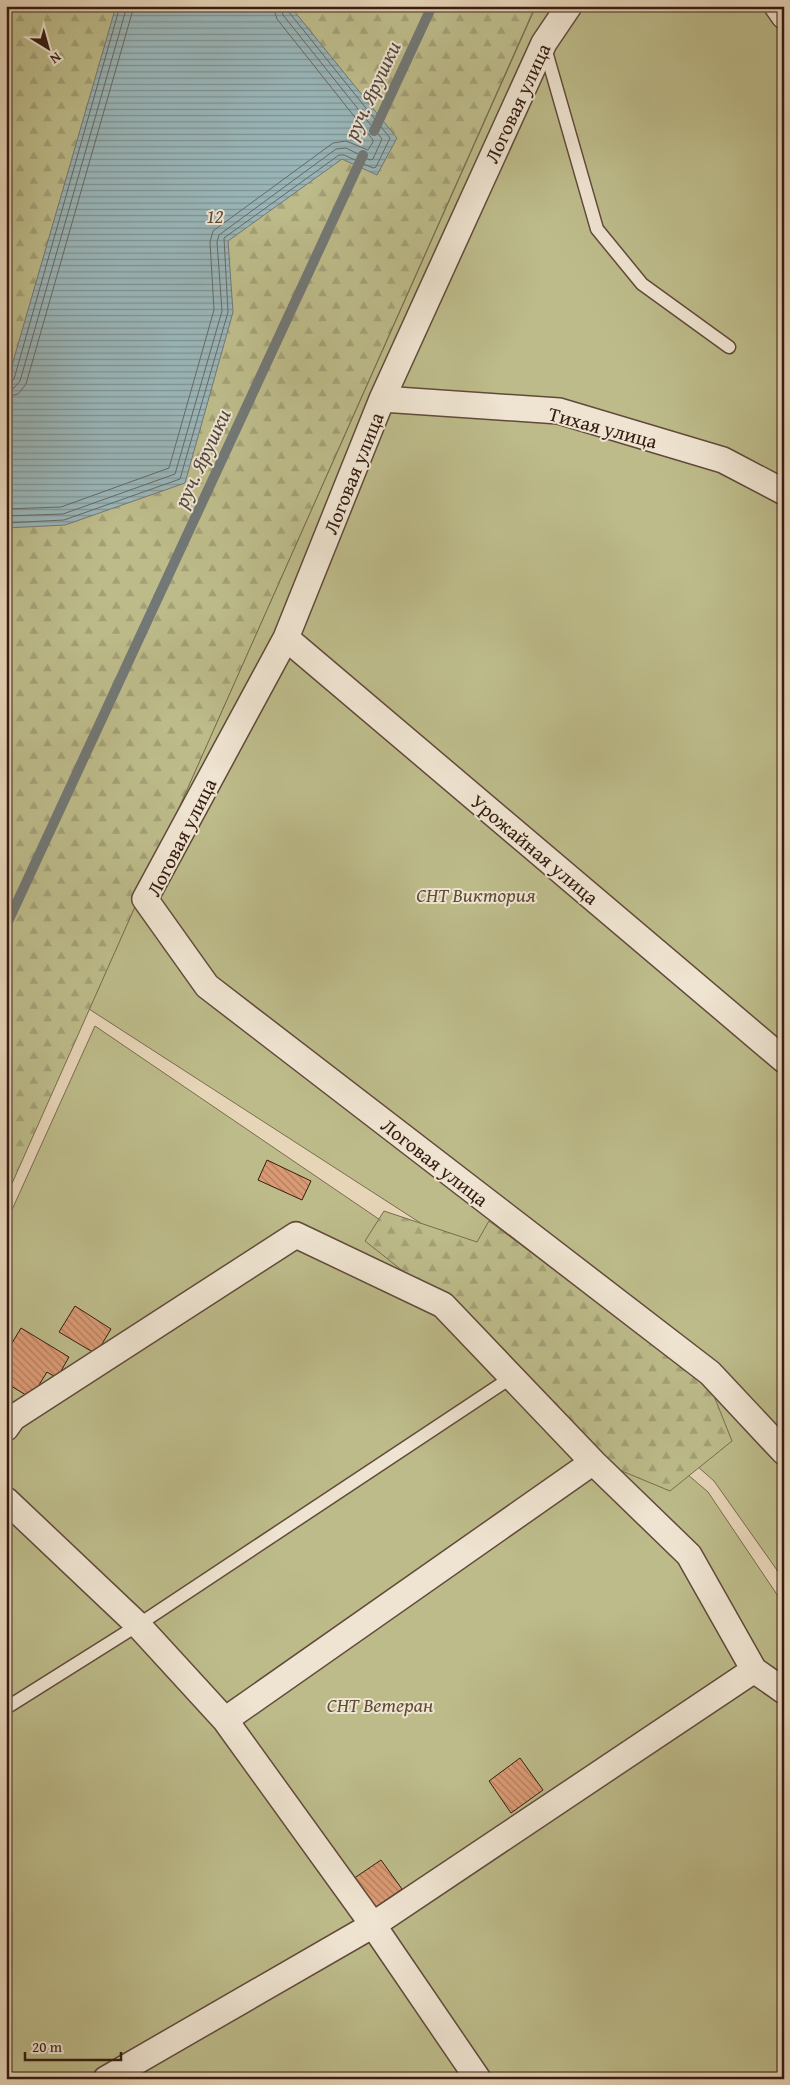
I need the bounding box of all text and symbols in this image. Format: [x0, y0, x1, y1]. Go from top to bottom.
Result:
north arrow [22, 22, 72, 72]
water label: руч. Ярушки [335, 35, 409, 145]
street label: Логовая улица [477, 38, 558, 168]
text: N [46, 48, 66, 70]
park label: 12 [207, 201, 223, 230]
street label: Тихая улица [545, 399, 661, 456]
water label: руч. Ярушки [165, 403, 239, 513]
street label: Логовая улица [315, 407, 391, 538]
street label: Логовая улица [139, 772, 223, 901]
street label: Урожайная улица [465, 787, 606, 911]
park label: СНТ Виктория [416, 880, 536, 909]
street label: Логовая улица [375, 1111, 495, 1214]
park label: СНТ Ветеран [327, 1690, 433, 1719]
scale bar [25, 2030, 121, 2062]
text: 20 m [32, 2036, 63, 2057]

